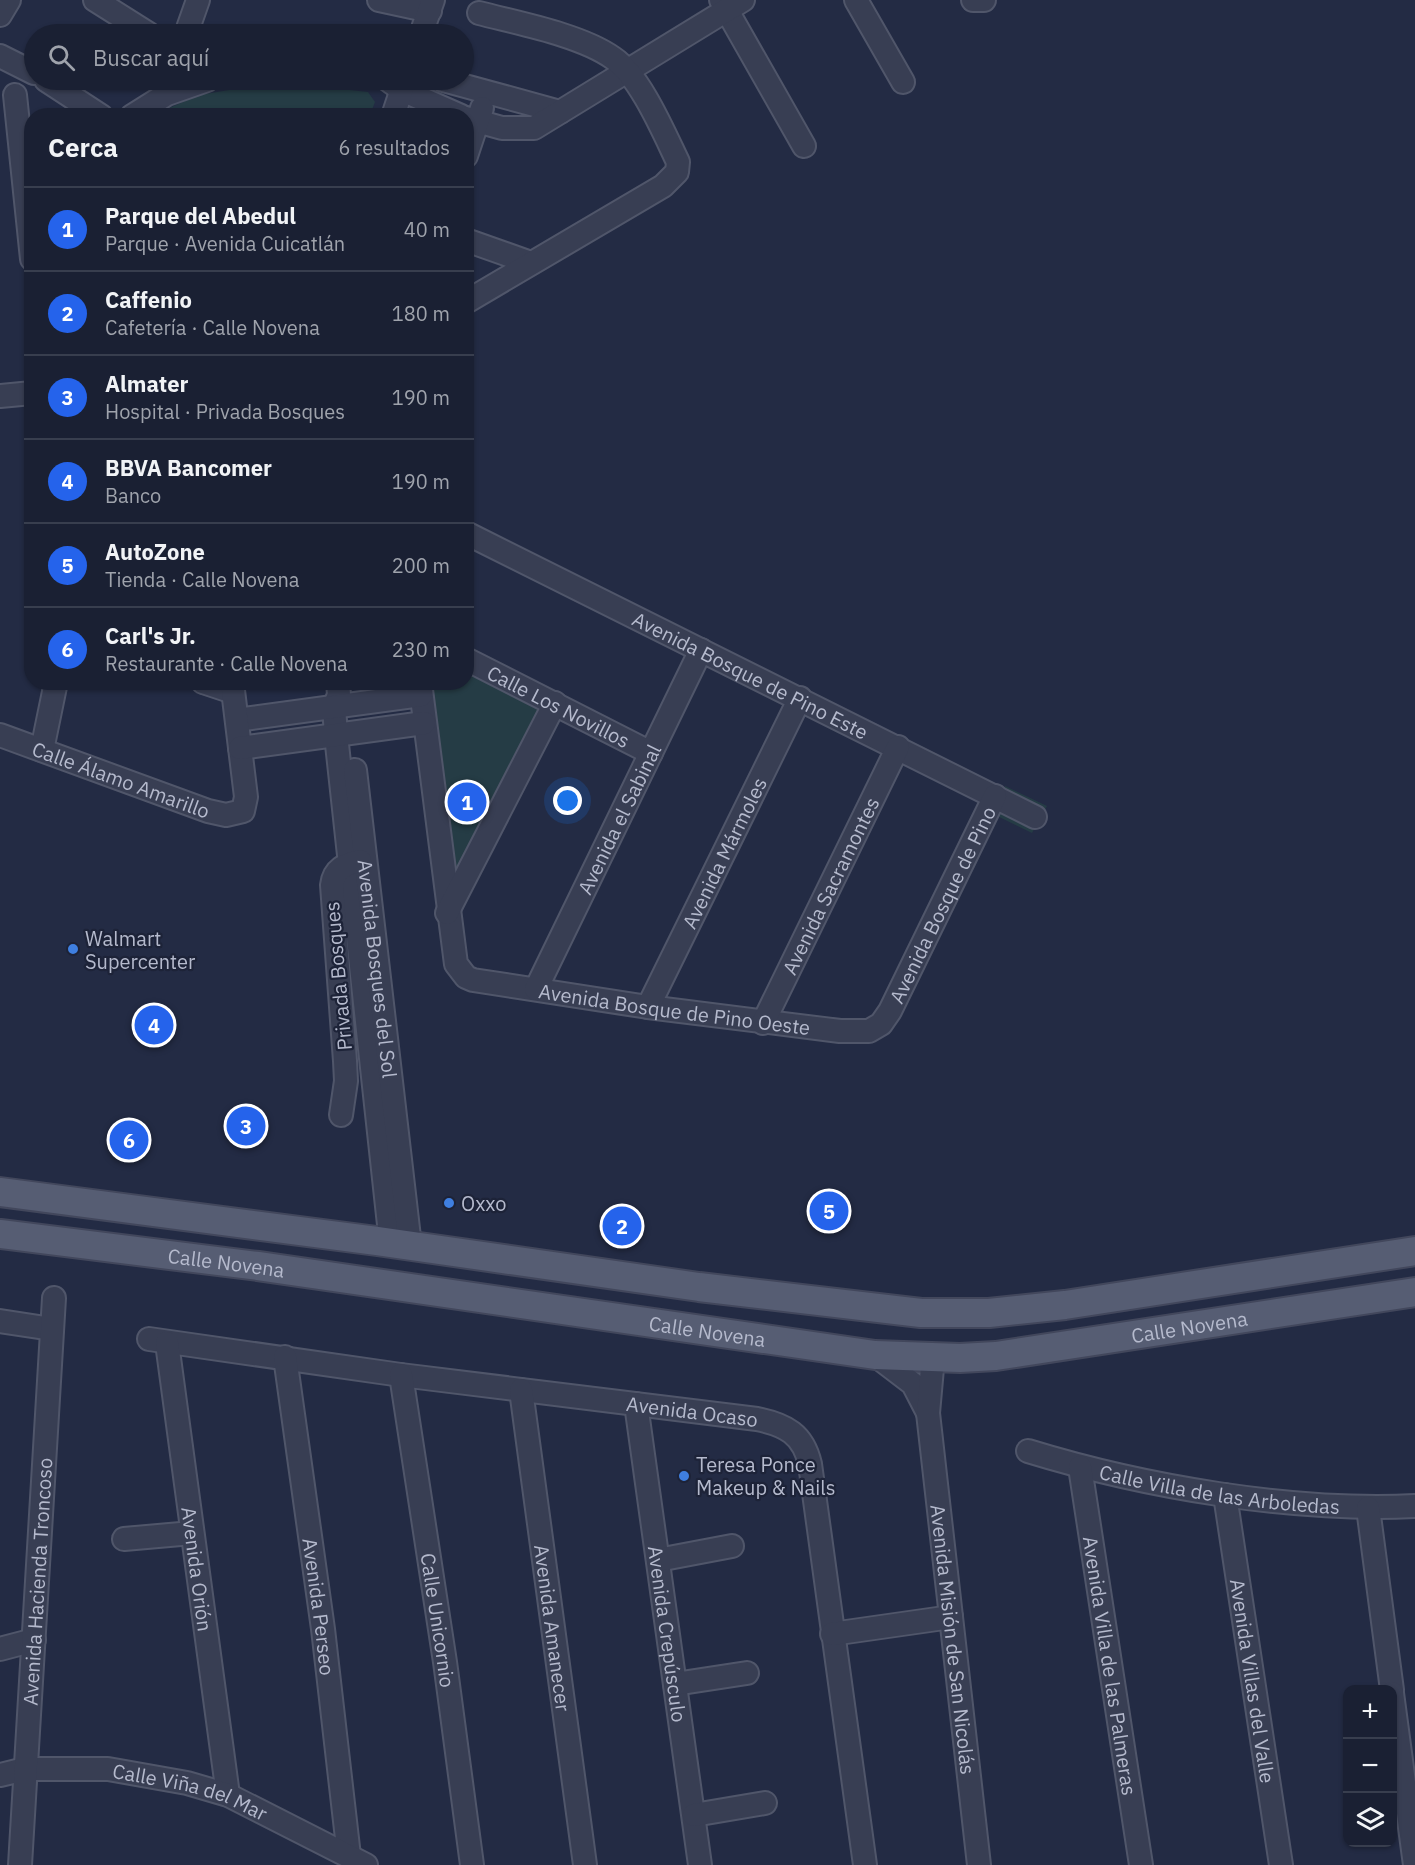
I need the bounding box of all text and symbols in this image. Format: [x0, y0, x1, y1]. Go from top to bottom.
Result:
search box [24, 24, 474, 90]
icon: search [45, 41, 78, 74]
text: Buscar aquí [93, 43, 209, 72]
text: Cerca [48, 130, 118, 164]
text: 6 resultados [338, 134, 450, 161]
text: Parque del Abedul [105, 201, 296, 230]
text: 1 [62, 216, 74, 243]
text: 40 m [404, 216, 450, 243]
text: Parque · Avenida Cuicatlán [105, 230, 345, 257]
text: Caffenio [105, 285, 192, 314]
text: 2 [62, 300, 74, 327]
text: 180 m [392, 300, 450, 327]
text: Cafetería · Calle Novena [105, 314, 320, 341]
text: Almater [105, 369, 188, 398]
text: 3 [62, 384, 74, 411]
text: 190 m [392, 384, 450, 411]
text: Hospital · Privada Bosques [105, 398, 345, 425]
text: BBVA Bancomer [105, 453, 272, 482]
text: 4 [62, 468, 74, 495]
text: 190 m [392, 468, 450, 495]
text: Banco [105, 482, 161, 509]
text: AutoZone [105, 537, 205, 566]
text: 5 [62, 552, 74, 579]
text: 200 m [392, 552, 450, 579]
text: Tienda · Calle Novena [105, 566, 299, 593]
street label: Avenida Bosque de Pino Este [628, 605, 873, 745]
text: Carl's Jr. [105, 621, 196, 650]
text: 6 [62, 636, 74, 663]
text: 230 m [392, 636, 450, 663]
text: Restaurante · Calle Novena [105, 650, 348, 677]
street label: Calle Los Novillos [483, 659, 635, 754]
street label: Calle Álamo Amarillo [29, 734, 214, 824]
street label: Avenida el Sabinal [571, 739, 667, 899]
street label: Avenida Mármoles [675, 772, 773, 933]
pin: 1 [448, 780, 486, 824]
your location [553, 786, 582, 815]
street label: Avenida Sacramontes [775, 792, 885, 979]
street label: Avenida Bosque de Pino [882, 802, 1002, 1008]
street label: Avenida Bosques del Sol [352, 858, 404, 1080]
street label: Privada Bosques [318, 900, 358, 1052]
place label: Walmart Supercenter [85, 925, 195, 975]
marker: Walmart Supercenter [66, 942, 80, 956]
street label: Avenida Bosque de Pino Oeste [537, 977, 812, 1041]
pin: 4 [134, 1002, 174, 1048]
pin: 3 [226, 1104, 266, 1148]
pin: 6 [110, 1118, 148, 1162]
pin: 5 [810, 1188, 848, 1234]
place label: Oxxo [461, 1190, 506, 1217]
marker: Oxxo [442, 1196, 456, 1210]
pin: 2 [602, 1204, 642, 1248]
street label: Calle Novena [166, 1241, 287, 1283]
street label: Calle Novena [1129, 1304, 1250, 1349]
street label: Calle Novena [647, 1309, 768, 1353]
street label: Avenida Ocaso [625, 1389, 760, 1433]
place label: Teresa Ponce Makeup & Nails [696, 1451, 835, 1501]
street label: Avenida Hacienda Troncoso [16, 1457, 58, 1706]
street label: Calle Villa de las Arboledas [1097, 1458, 1340, 1520]
marker: Teresa Ponce Makeup & Nails [677, 1469, 691, 1483]
street label: Avenida Misión de San Nicolás [925, 1503, 982, 1776]
street label: Avenida Orión [176, 1505, 219, 1633]
street label: Avenida Villa de las Palmeras [1077, 1534, 1144, 1797]
street label: Avenida Perseo [297, 1536, 342, 1677]
street label: Avenida Amanecer [528, 1543, 578, 1713]
street label: Avenida Crepúsculo [642, 1544, 694, 1724]
street label: Calle Unicornio [415, 1551, 462, 1689]
street label: Avenida Villas del Valle [1224, 1577, 1282, 1785]
map controls [1343, 1685, 1397, 1847]
button: + [1343, 1685, 1397, 1739]
button: − [1343, 1739, 1397, 1793]
street label: Calle Viña del Mar [111, 1757, 272, 1826]
button: layers [1343, 1793, 1397, 1847]

